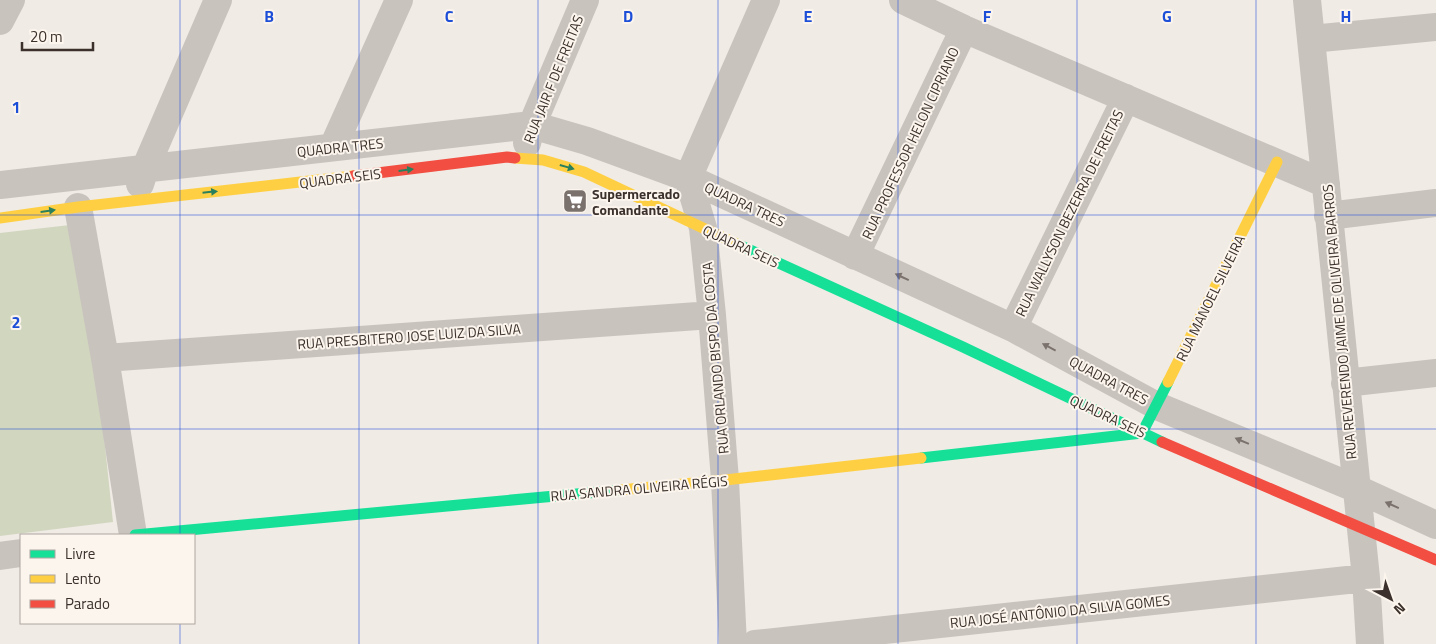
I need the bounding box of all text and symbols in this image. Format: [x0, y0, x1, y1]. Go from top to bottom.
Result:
text: B [264, 4, 274, 28]
text: C [445, 4, 454, 28]
text: D [623, 4, 633, 28]
text: E [804, 4, 813, 28]
text: F [983, 4, 992, 28]
text: G [1162, 4, 1172, 28]
text: H [1341, 4, 1351, 28]
street label: RUA JAIR F DE FREITAS [518, 12, 588, 146]
scale bar [22, 20, 94, 52]
text: 20 m [30, 25, 63, 48]
street label: RUA PROFESSOR HELON CIPRIANO [856, 43, 964, 243]
text: 1 [12, 95, 20, 119]
street label: RUA WALLYSON BEZERRA DE FREITAS [1010, 106, 1128, 320]
street label: QUADRA TRES [296, 132, 384, 162]
street label: QUADRA SEIS [298, 163, 382, 193]
one-way arrow [559, 163, 574, 171]
one-way arrow [398, 166, 414, 174]
street label: QUADRA TRES [701, 176, 789, 232]
place label: Supermercado Comandante [592, 183, 680, 220]
street label: RUA REVERENDO JAIME DE OLIVEIRA BARROS [1317, 183, 1361, 461]
one-way arrow [202, 188, 218, 196]
supermarket icon: Supermercado Comandante [562, 188, 588, 214]
one-way arrow [41, 207, 57, 215]
street label: QUADRA SEIS [699, 219, 783, 273]
street label: RUA MANOEL SILVEIRA [1170, 231, 1250, 365]
street label: RUA ORLANDO BISPO DA COSTA [696, 261, 734, 455]
one-way arrow [895, 273, 909, 281]
text: 2 [12, 310, 20, 334]
street label: RUA PRESBITERO JOSE LUIZ DA SILVA [297, 318, 522, 354]
one-way arrow [1042, 343, 1056, 352]
street label: QUADRA TRES [1066, 350, 1152, 410]
street label: QUADRA SEIS [1066, 389, 1150, 443]
one-way arrow [1234, 437, 1249, 445]
street label: RUA SANDRA OLIVEIRA RÉGIS [550, 470, 728, 506]
one-way arrow [1385, 500, 1399, 508]
legend [20, 534, 195, 624]
text: Livre [65, 542, 95, 565]
text: Lento [65, 567, 101, 590]
north arrow [1366, 574, 1416, 624]
street label: RUA JOSÉ ANTÔNIO DA SILVA GOMES [949, 589, 1171, 633]
text: Parado [65, 592, 110, 615]
text: N [1389, 598, 1410, 620]

